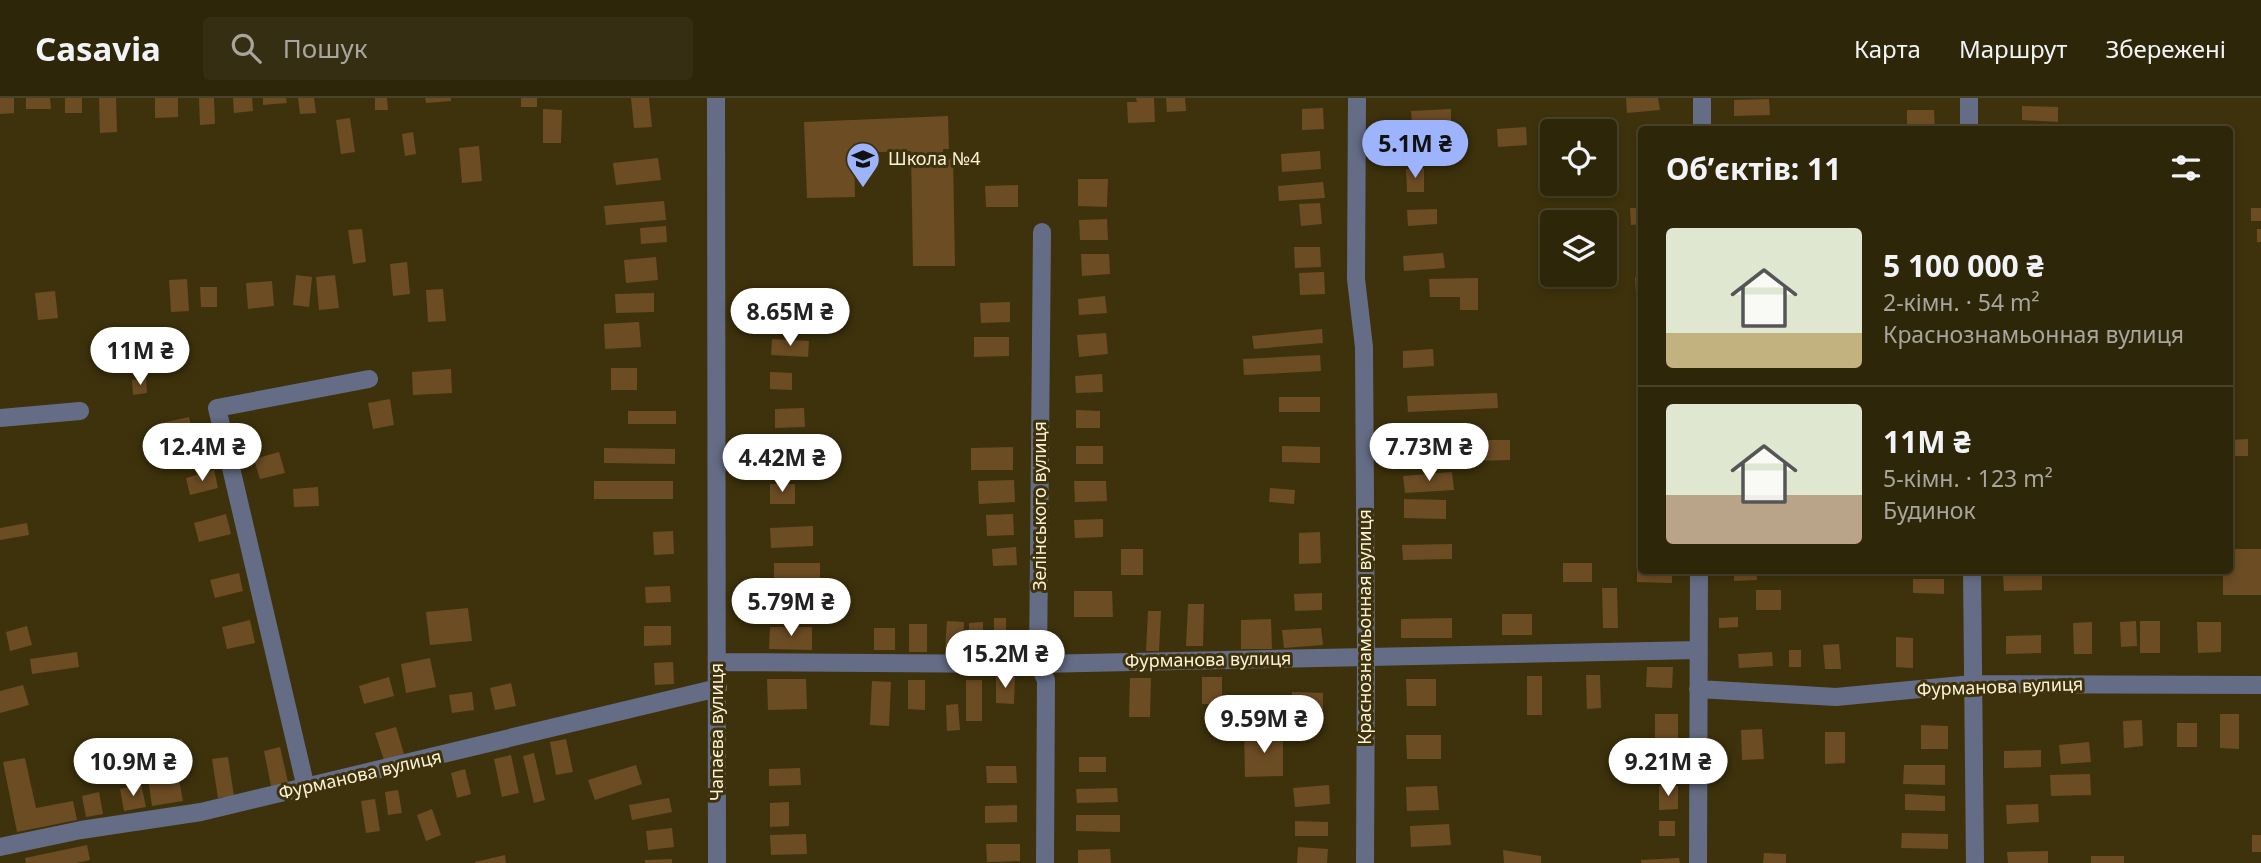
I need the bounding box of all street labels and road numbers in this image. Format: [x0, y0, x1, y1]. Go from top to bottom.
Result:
street label: Зелінського вулиця [1027, 421, 1051, 591]
street label: Краснознамьонная вулиця [1352, 509, 1376, 745]
street label: Фурманова вулиця [1124, 646, 1291, 672]
street label: Чапаєва вулиця [704, 663, 728, 801]
street label: Фурманова вулиця [1916, 671, 2084, 701]
street label: Фурманова вулиця [276, 744, 444, 804]

